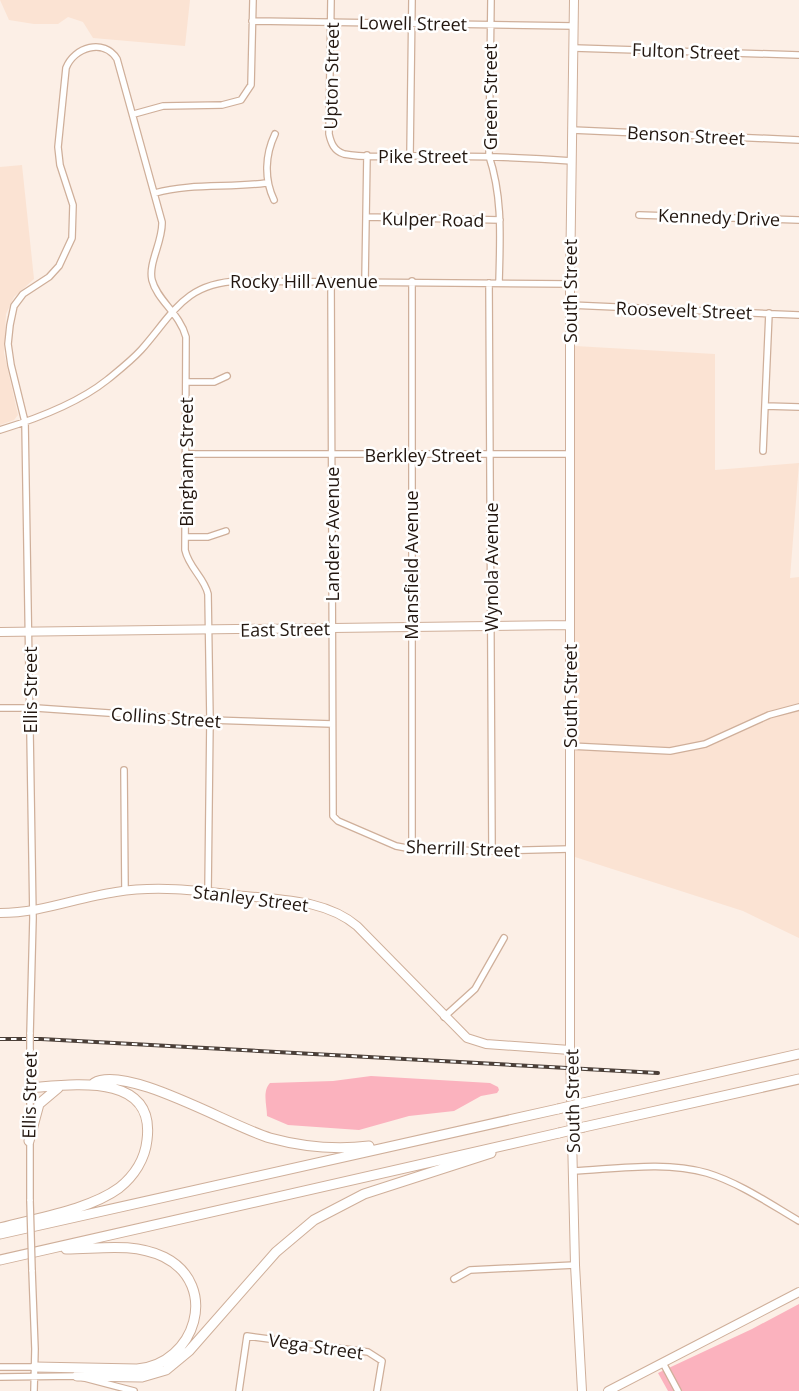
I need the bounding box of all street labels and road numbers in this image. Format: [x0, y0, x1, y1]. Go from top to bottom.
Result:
street label: Lowell Street [359, 10, 467, 36]
street label: Upton Street [318, 22, 344, 130]
street label: Fulton Street [632, 37, 740, 65]
street label: Green Street [478, 44, 502, 150]
street label: Benson Street [626, 120, 746, 150]
street label: Pike Street [378, 144, 468, 168]
street label: Kennedy Drive [658, 203, 780, 231]
street label: Kulper Road [381, 206, 485, 232]
street label: South Street [558, 239, 582, 343]
street label: Rocky Hill Avenue [230, 269, 378, 293]
street label: Roosevelt Street [615, 296, 753, 324]
street label: Bingham Street [174, 397, 198, 527]
street label: Berkley Street [364, 443, 482, 467]
street label: Landers Avenue [320, 467, 344, 601]
street label: Mansfield Avenue [399, 490, 423, 640]
street label: Wynola Avenue [479, 502, 503, 632]
street label: East Street [240, 616, 330, 642]
street label: South Street [558, 644, 582, 748]
street label: Ellis Street [18, 646, 42, 734]
street label: Collins Street [110, 701, 222, 733]
street label: Sherrill Street [405, 834, 521, 862]
street label: Stanley Street [192, 879, 310, 917]
street label: South Street [559, 1049, 585, 1153]
street label: Ellis Street [16, 1051, 42, 1139]
street label: Vega Street [267, 1327, 365, 1365]

